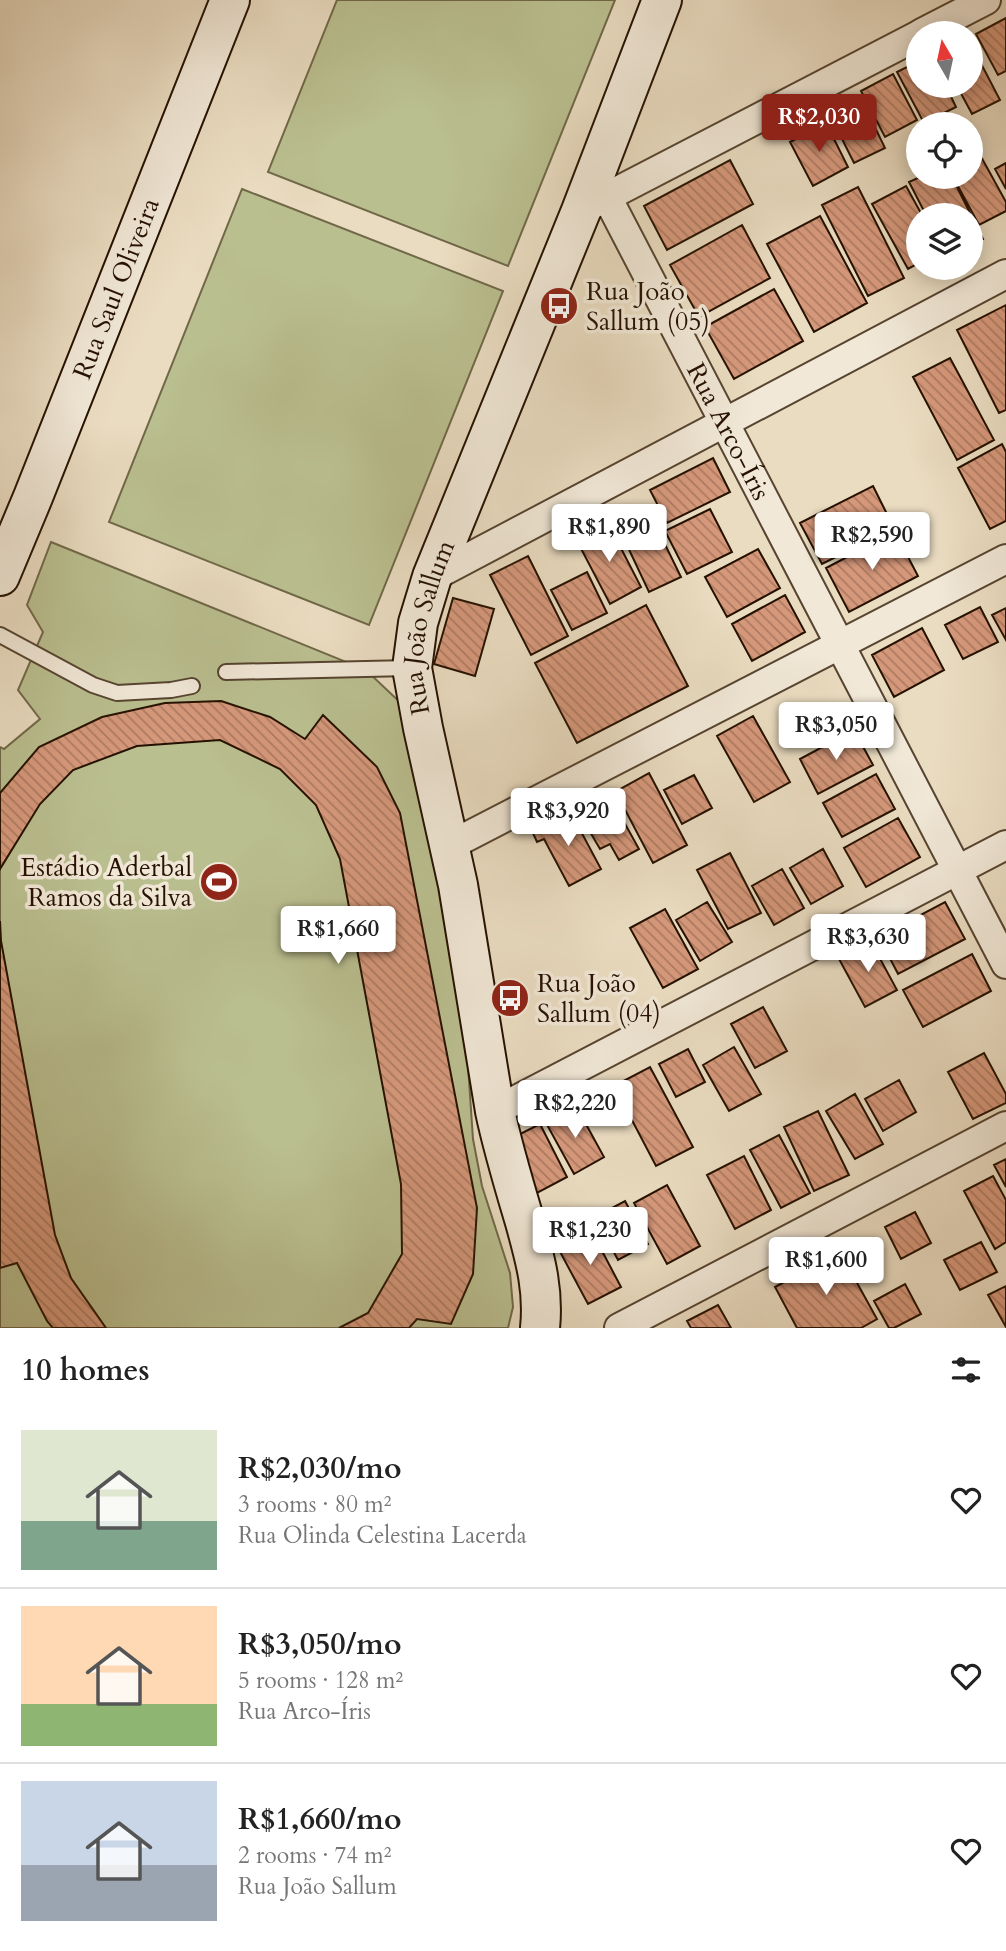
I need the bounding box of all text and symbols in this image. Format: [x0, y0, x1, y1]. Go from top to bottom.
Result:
north arrow [906, 21, 984, 98]
map controls [906, 21, 983, 280]
pin: R$2,030 [754, 94, 884, 154]
text: R$2,030 [778, 101, 860, 132]
button: locate [906, 112, 983, 189]
street label: Rua Saul Oliveira [64, 193, 168, 384]
button: layers [906, 203, 983, 280]
place label: Rua João Sallum (05) [586, 274, 710, 339]
bus stop icon: Rua João Sallum (05) [538, 285, 580, 327]
street label: Rua Arco-Íris [678, 357, 779, 506]
pin: R$1,890 [544, 504, 674, 564]
text: R$1,890 [568, 511, 650, 542]
pin: R$2,590 [807, 512, 937, 572]
text: R$2,590 [831, 519, 913, 550]
street label: Rua João Sallum [395, 535, 463, 718]
pin: R$3,050 [771, 702, 901, 762]
text: R$3,050 [795, 709, 877, 740]
pin: R$3,920 [503, 788, 633, 848]
text: R$3,920 [527, 795, 609, 826]
place label: Estádio Aderbal Ramos da Silva [20, 850, 192, 915]
sports icon: Estádio Aderbal Ramos da Silva [198, 861, 240, 903]
pin: R$1,660 [273, 906, 403, 966]
text: R$1,660 [297, 913, 379, 944]
pin: R$3,630 [803, 914, 933, 974]
text: R$3,630 [827, 921, 909, 952]
place label: Rua João Sallum (04) [537, 966, 661, 1031]
bus stop icon: Rua João Sallum (04) [489, 977, 531, 1019]
pin: R$2,220 [510, 1080, 640, 1140]
text: R$2,220 [534, 1087, 616, 1118]
pin: R$1,230 [525, 1208, 655, 1267]
text: R$1,230 [549, 1214, 631, 1245]
pin: R$1,600 [761, 1238, 891, 1297]
text: R$1,600 [785, 1244, 867, 1275]
text: 10 homes [21, 1350, 150, 1391]
icon: filters [947, 1351, 985, 1389]
text: R$2,030/mo [238, 1448, 401, 1489]
icon: home [77, 1458, 161, 1542]
icon: heart [947, 1481, 985, 1519]
text: 3 rooms · 80 m² [238, 1489, 391, 1520]
text: Rua Olinda Celestina Lacerda [238, 1520, 527, 1551]
text: R$3,050/mo [238, 1624, 401, 1665]
icon: home [77, 1634, 161, 1718]
icon: heart [947, 1657, 985, 1695]
text: 5 rooms · 128 m² [238, 1665, 403, 1696]
text: Rua Arco-Íris [238, 1696, 371, 1727]
text: R$1,660/mo [238, 1799, 401, 1840]
icon: home [77, 1809, 161, 1893]
icon: heart [947, 1832, 985, 1870]
text: 2 rooms · 74 m² [238, 1840, 391, 1871]
text: Rua João Sallum [238, 1871, 397, 1902]

